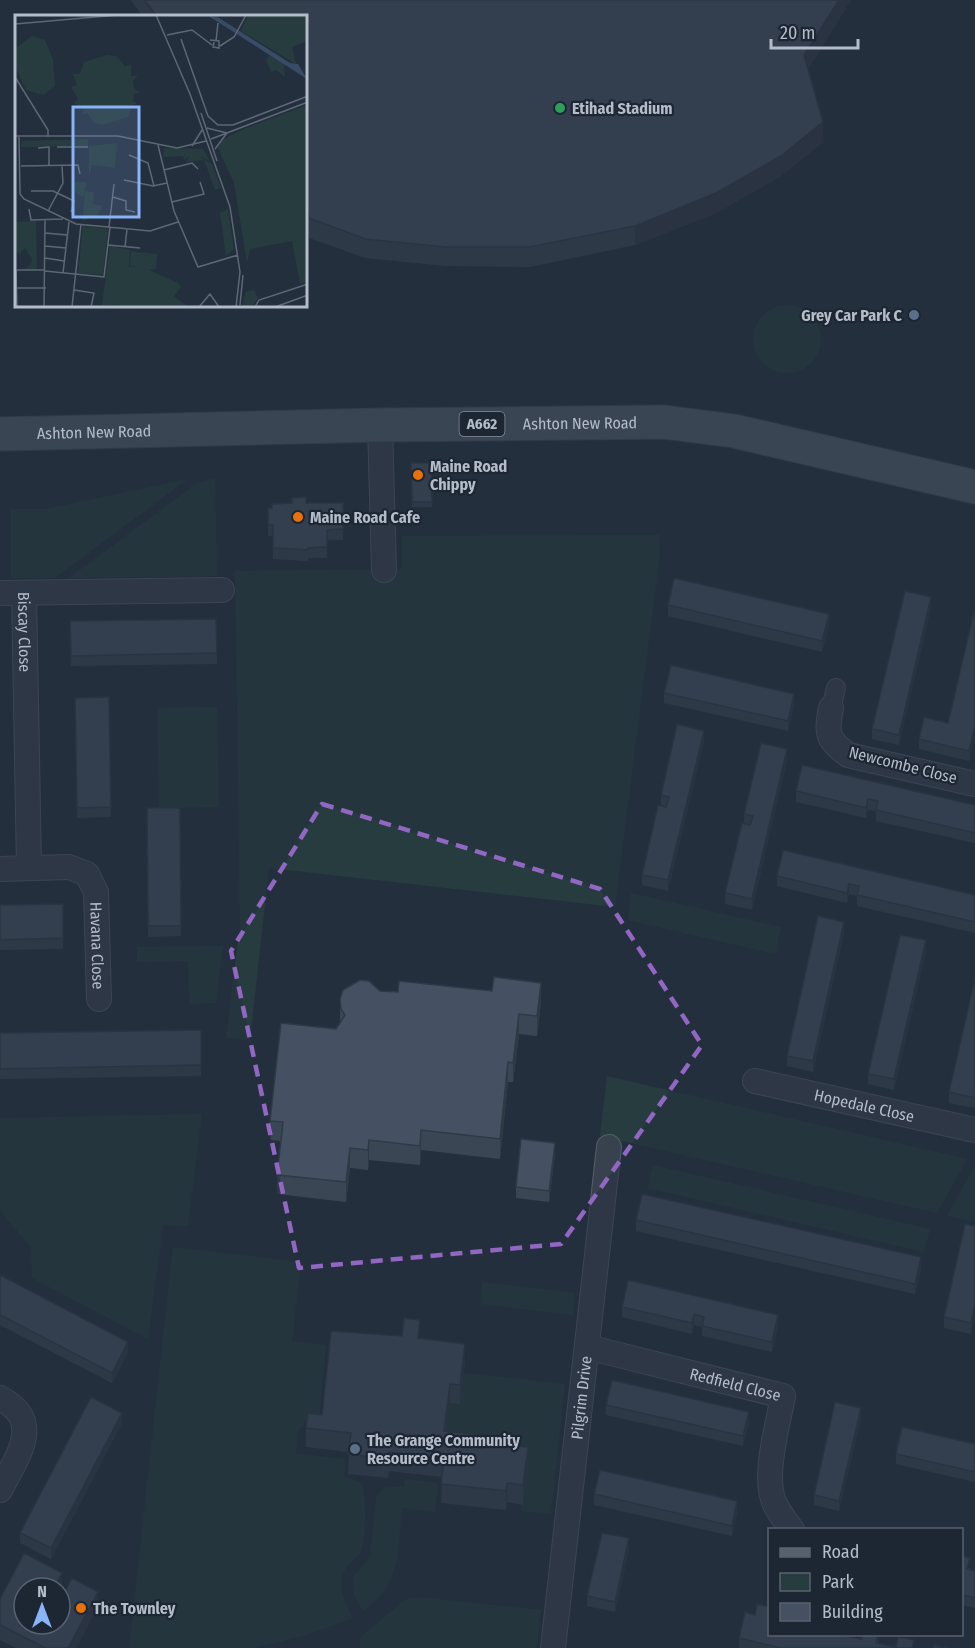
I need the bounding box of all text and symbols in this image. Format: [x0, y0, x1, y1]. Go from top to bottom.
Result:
scale bar [771, 12, 858, 50]
inset map [15, 15, 308, 308]
text: 20 m [780, 22, 815, 44]
place label: Etihad Stadium [572, 99, 673, 118]
marker: Etihad Stadium [553, 101, 567, 115]
place label: Grey Car Park C [801, 306, 903, 325]
marker: Grey Car Park C [907, 308, 921, 322]
road number: A662 [460, 412, 504, 436]
street label: Ashton New Road [523, 413, 637, 433]
street label: Ashton New Road [37, 421, 151, 443]
place label: Maine Road Chippy [430, 457, 507, 494]
marker: Maine Road Chippy [411, 468, 425, 482]
place label: Maine Road Cafe [310, 508, 420, 527]
marker: Maine Road Cafe [291, 510, 305, 524]
street label: Biscay Close [14, 592, 35, 672]
street label: Newcombe Close [847, 742, 959, 788]
street label: Havana Close [87, 902, 108, 990]
street label: Hopedale Close [813, 1085, 916, 1126]
street label: Pilgrim Drive [567, 1355, 595, 1440]
street label: Redfield Close [688, 1364, 783, 1405]
place label: The Grange Community Resource Centre [367, 1431, 520, 1468]
marker: The Grange Community Resource Centre [348, 1442, 362, 1456]
legend [768, 1528, 963, 1636]
text: Road [822, 1541, 859, 1563]
text: Park [822, 1571, 855, 1593]
north arrow [12, 1576, 72, 1636]
text: N [37, 1582, 47, 1601]
place label: The Townley [93, 1599, 176, 1618]
marker: The Townley [74, 1601, 88, 1615]
text: Building [822, 1601, 883, 1623]

